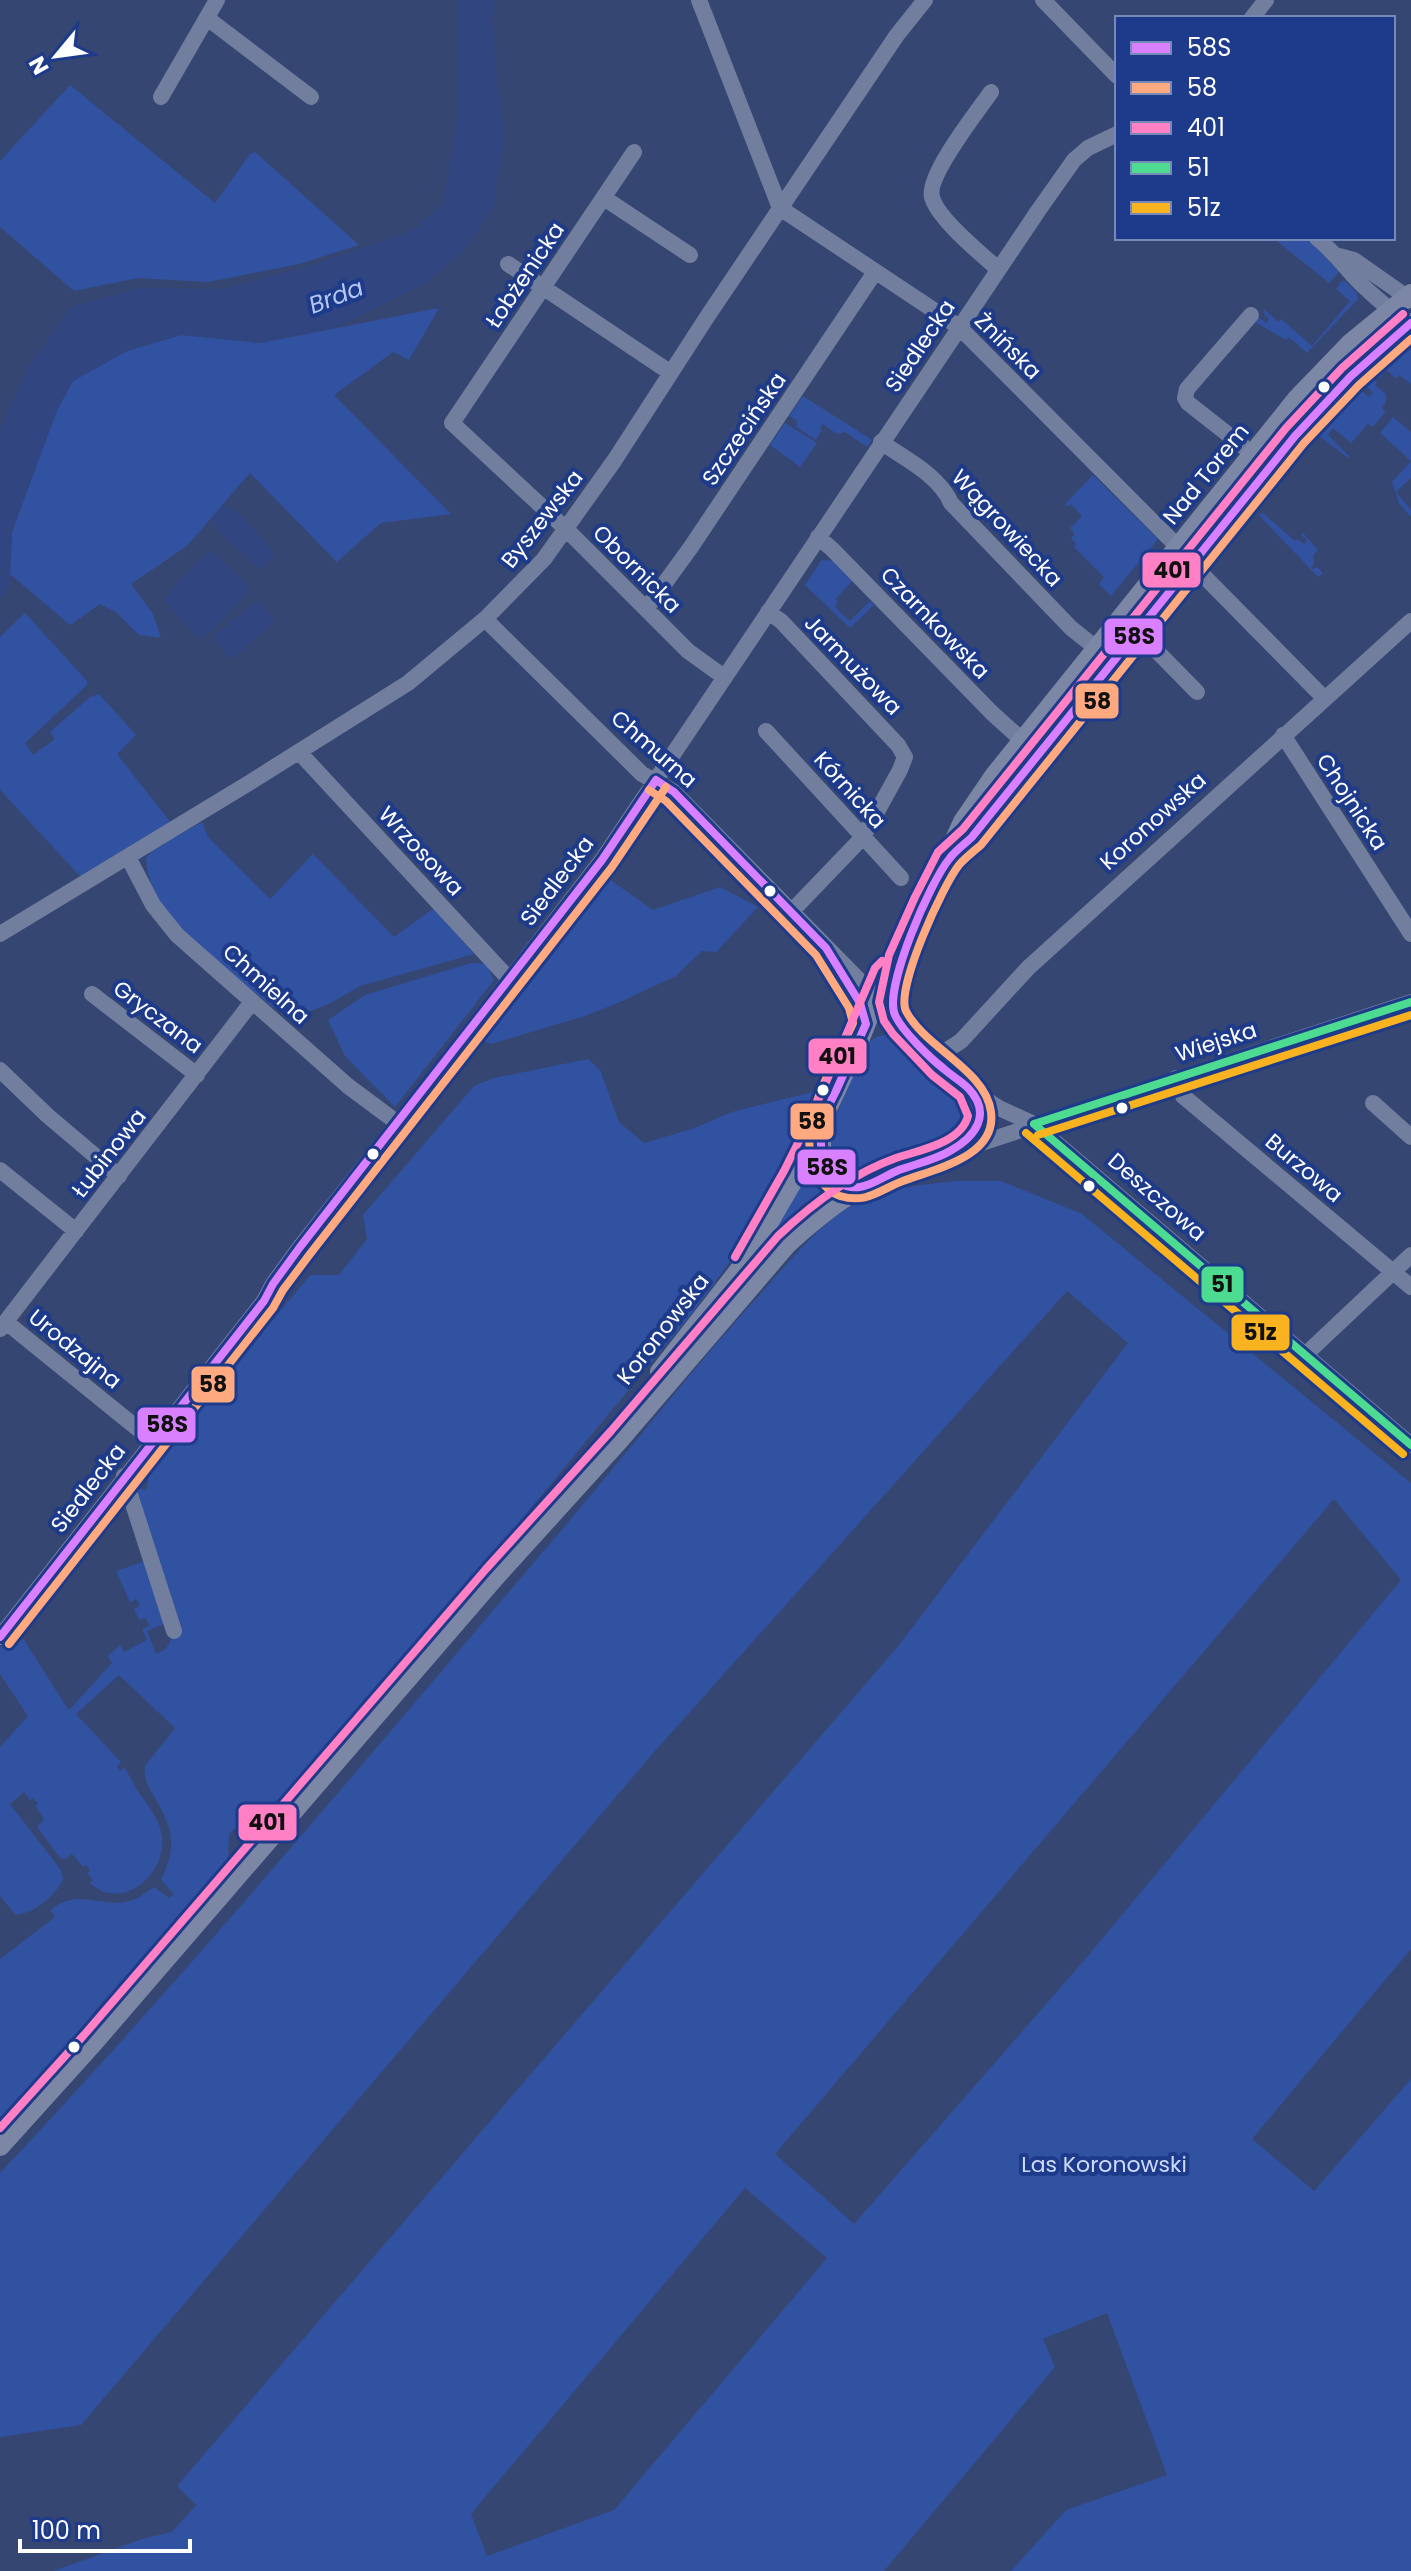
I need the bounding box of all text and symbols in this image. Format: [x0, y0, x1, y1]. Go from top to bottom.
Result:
north arrow [16, 16, 96, 96]
legend [1115, 16, 1395, 240]
text: 58S [1187, 31, 1231, 64]
text: N [21, 51, 57, 80]
text: 58 [1187, 71, 1217, 104]
text: 401 [1187, 111, 1225, 144]
text: 51 [1187, 151, 1210, 184]
text: 51z [1187, 191, 1221, 224]
street label: Łobżenicka [478, 216, 572, 334]
water label: Brda [304, 271, 368, 321]
street label: Siedlecka [878, 294, 962, 398]
street label: Żnińska [968, 306, 1048, 386]
street label: Szczecińska [695, 366, 793, 492]
unlabelled marker [1316, 379, 1332, 395]
street label: Nad Torem [1156, 417, 1256, 531]
street label: Byszewska [494, 463, 590, 575]
street label: Wągrowiecka [944, 463, 1070, 593]
street label: Obornicka [586, 518, 688, 620]
line badge: 401 [1141, 551, 1202, 589]
text: 401 [1153, 555, 1191, 586]
street label: Czarnkowska [873, 560, 997, 686]
street label: Jarmużowa [797, 608, 909, 722]
line badge: 58S [1103, 617, 1164, 656]
text: 58S [1113, 621, 1155, 652]
line badge: 58 [1074, 682, 1120, 720]
text: 58 [1083, 686, 1111, 717]
street label: Chmurna [604, 703, 704, 795]
street label: Kórnicka [807, 745, 893, 835]
street label: Chojnicka [1309, 748, 1395, 856]
street label: Koronowska [1093, 765, 1213, 877]
street label: Wrzosowa [371, 799, 471, 903]
street label: Siedlecka [513, 830, 601, 932]
unlabelled marker [762, 883, 778, 899]
street label: Chmielna [216, 937, 316, 1031]
street label: Gryczana [107, 973, 209, 1061]
street label: Wiejska [1171, 1014, 1261, 1070]
line badge: 401 [807, 1037, 868, 1075]
text: 401 [818, 1041, 856, 1072]
unlabelled marker [815, 1082, 831, 1098]
unlabelled marker [1114, 1100, 1130, 1116]
street label: Łubinowa [64, 1102, 154, 1204]
line badge: 58 [789, 1102, 835, 1141]
text: 58 [798, 1106, 826, 1137]
street label: Burzowa [1258, 1126, 1350, 1210]
unlabelled marker [365, 1146, 381, 1162]
street label: Deszczowa [1101, 1146, 1213, 1248]
line badge: 58S [796, 1148, 857, 1186]
text: 58S [806, 1152, 848, 1183]
unlabelled marker [1081, 1178, 1097, 1194]
line badge: 51 [1200, 1265, 1245, 1304]
street label: Koronowska [610, 1267, 716, 1391]
text: 51 [1211, 1269, 1233, 1300]
street label: Urodzajna [22, 1302, 128, 1396]
line badge: 51z [1230, 1313, 1291, 1352]
text: 51z [1243, 1317, 1277, 1348]
line badge: 58 [190, 1365, 236, 1404]
text: 58 [199, 1369, 227, 1400]
line badge: 58S [136, 1406, 197, 1444]
text: 58S [146, 1409, 188, 1440]
street label: Siedlecka [43, 1437, 133, 1539]
line badge: 401 [237, 1803, 298, 1842]
text: 401 [248, 1807, 286, 1838]
unlabelled marker [66, 2039, 82, 2055]
park label: Las Koronowski [1021, 2149, 1187, 2180]
scale bar [20, 2503, 190, 2553]
text: 100 m [32, 2514, 101, 2547]

